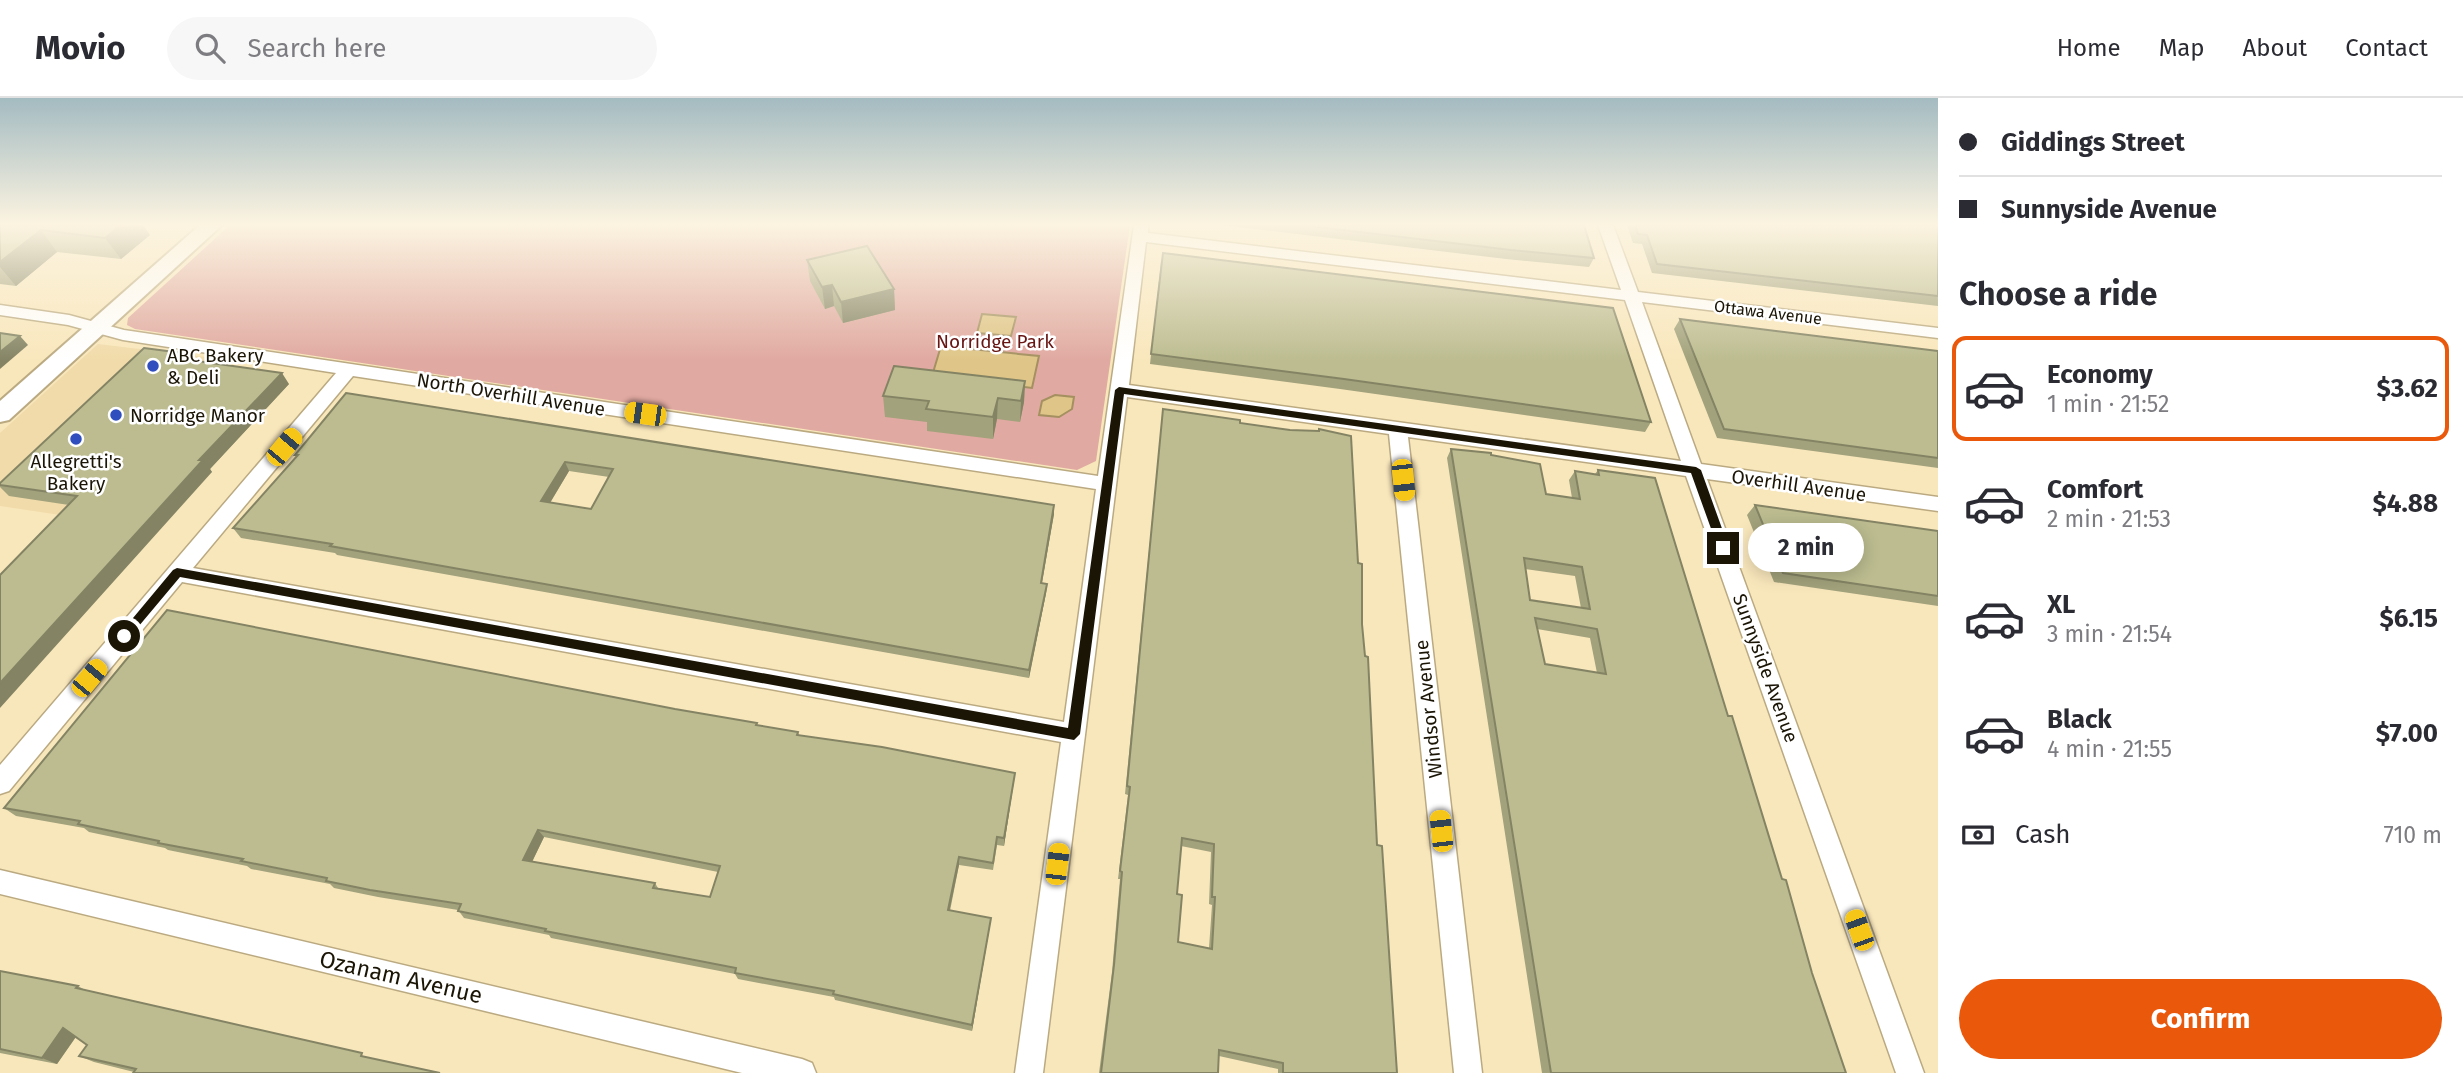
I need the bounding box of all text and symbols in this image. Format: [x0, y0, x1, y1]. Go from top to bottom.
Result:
search box [167, 17, 657, 80]
text: Movio [35, 28, 125, 68]
icon: search [191, 29, 229, 67]
text: Search here [247, 33, 386, 64]
text: Home [2057, 34, 2121, 62]
text: Map [2159, 34, 2205, 62]
text: About [2243, 34, 2307, 62]
text: Contact [2345, 34, 2428, 62]
text: Giddings Street [2001, 127, 2185, 158]
text: Sunnyside Avenue [2001, 194, 2217, 225]
text: Choose a ride [1959, 275, 2157, 313]
street label: Ottawa Avenue [1713, 296, 1823, 329]
park label: Norridge Park [936, 330, 1054, 353]
place label: ABC Bakery & Deli [167, 344, 264, 389]
icon: car [1963, 357, 2026, 420]
marker: ABC Bakery & Deli [145, 358, 161, 374]
text: Economy [2047, 359, 2153, 390]
street label: North Overhill Avenue [415, 368, 607, 421]
text: $3.62 [2376, 373, 2438, 404]
text: 1 min · 21:52 [2047, 390, 2169, 418]
car [623, 401, 668, 427]
place label: Norridge Manor [130, 404, 266, 427]
marker: Norridge Manor [108, 407, 124, 423]
car [263, 424, 306, 470]
marker: Allegretti's Bakery [68, 431, 84, 447]
place label: Allegretti's Bakery [30, 450, 122, 495]
car [1391, 458, 1416, 502]
street label: Overhill Avenue [1730, 465, 1868, 506]
icon: car [1963, 472, 2026, 535]
text: Comfort [2047, 474, 2143, 505]
text: $4.88 [2373, 488, 2438, 519]
text: 2 min · 21:53 [2047, 505, 2171, 533]
callout: 2 min [1748, 524, 1863, 573]
route end [1707, 532, 1739, 564]
text: 2 min [1778, 533, 1834, 561]
icon: car [1963, 587, 2026, 650]
text: XL [2047, 589, 2075, 620]
street label: Sunnyside Avenue [1728, 591, 1803, 746]
text: $6.15 [2379, 603, 2438, 634]
route start [108, 620, 140, 652]
text: 3 min · 21:54 [2047, 620, 2172, 648]
street label: Windsor Avenue [1410, 639, 1447, 779]
car [68, 655, 111, 701]
icon: car [1963, 702, 2026, 765]
text: Black [2047, 704, 2112, 735]
text: $7.00 [2376, 718, 2438, 749]
text: 4 min · 21:55 [2047, 735, 2172, 763]
car [1429, 809, 1454, 853]
icon: cash [1959, 816, 1997, 854]
text: Cash [2015, 819, 2071, 850]
text: 710 m [2384, 821, 2442, 849]
car [1045, 842, 1070, 886]
car [1842, 907, 1877, 953]
street label: Ozanam Avenue [317, 945, 485, 1009]
button: Confirm [1959, 979, 2442, 1059]

